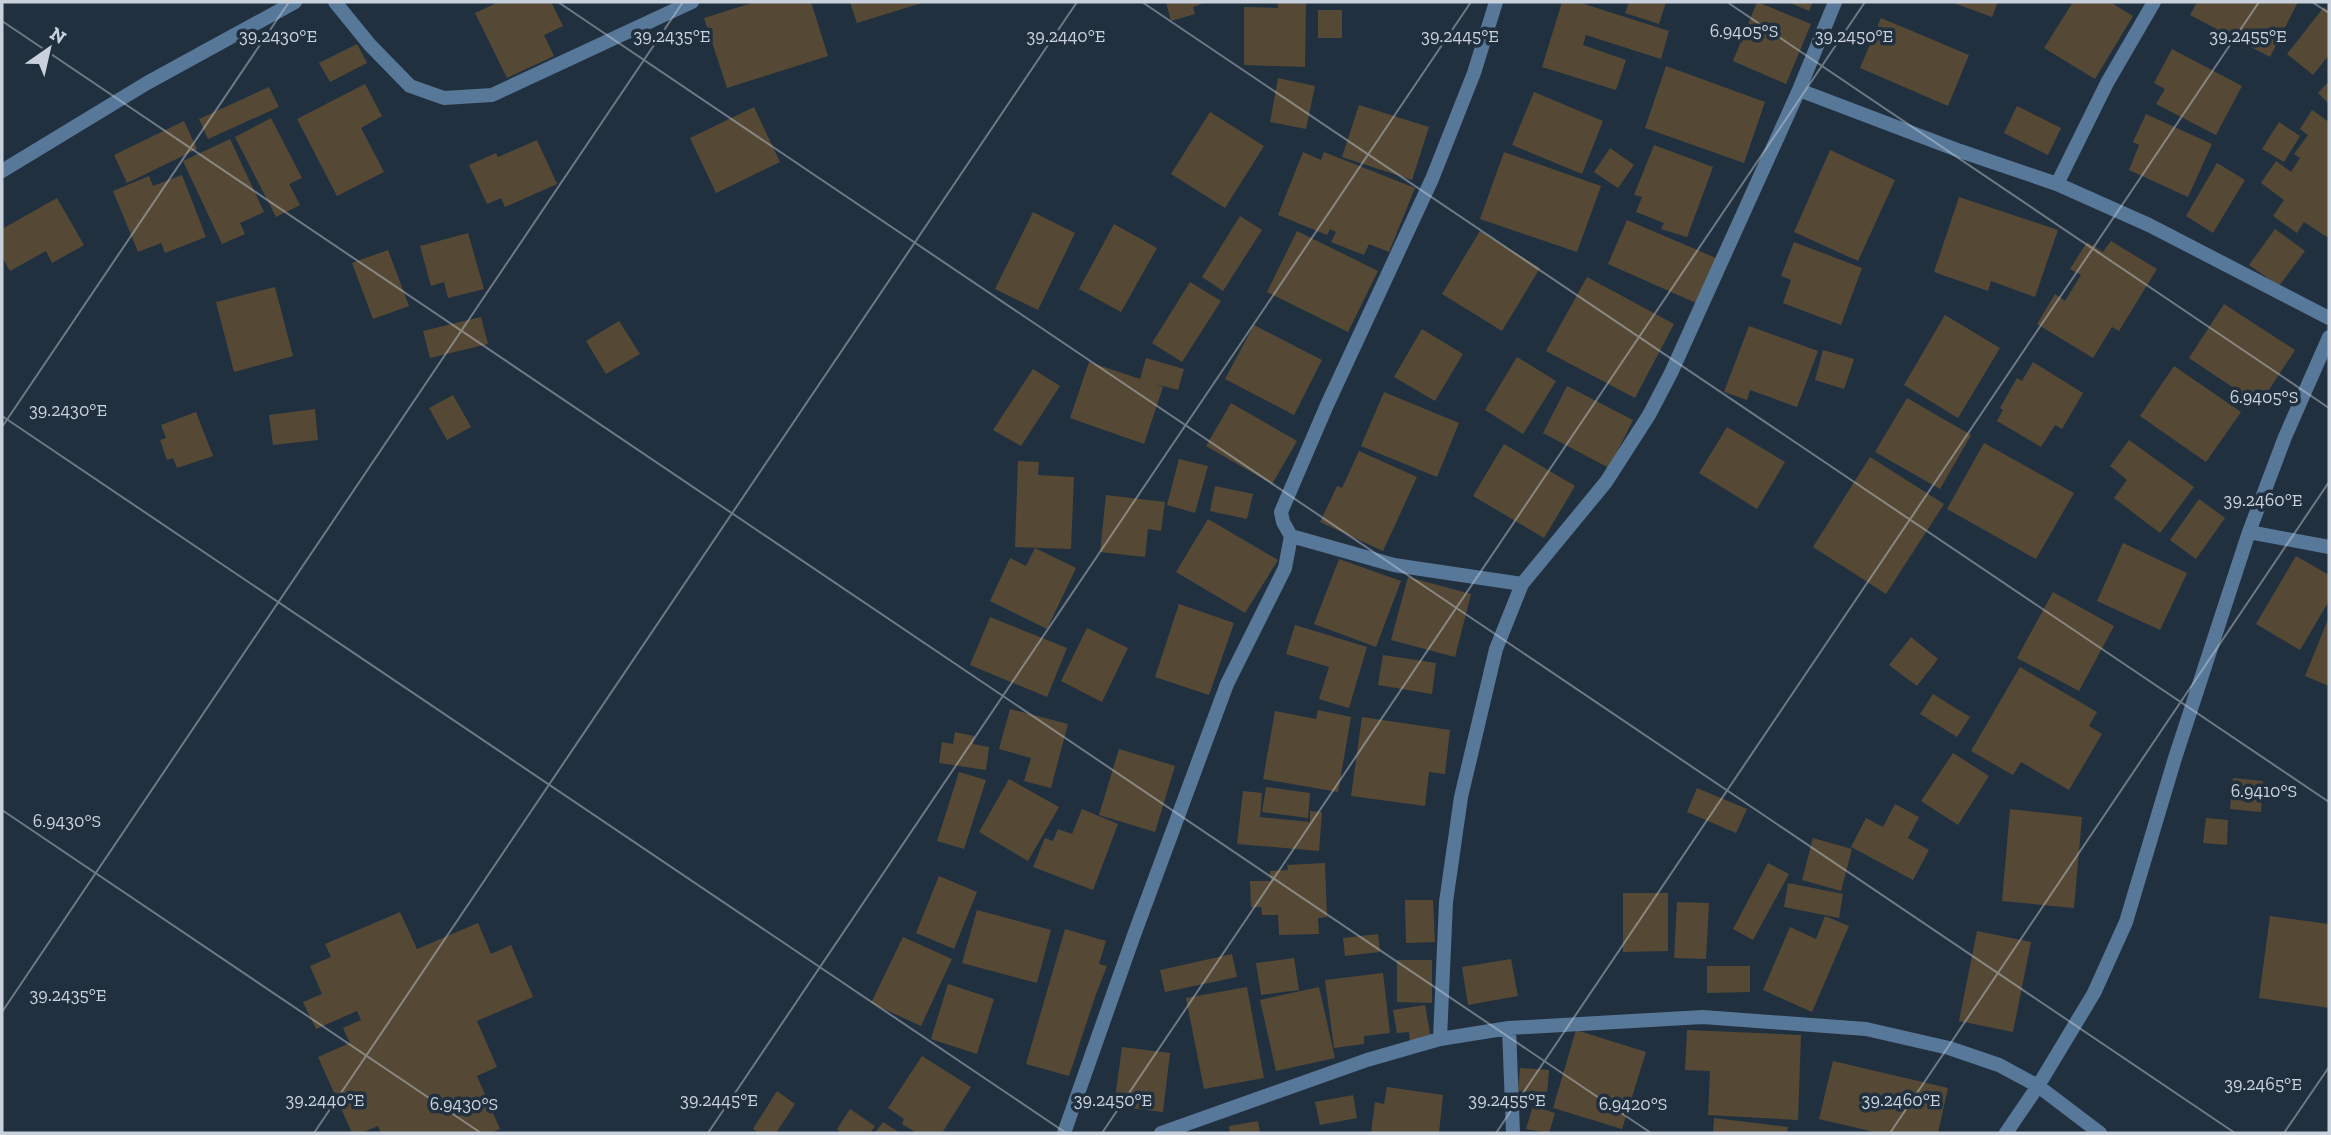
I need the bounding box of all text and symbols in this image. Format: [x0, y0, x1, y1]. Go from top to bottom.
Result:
north arrow [14, 14, 84, 84]
text: 6.9405°S [1710, 20, 1778, 42]
text: N [46, 22, 71, 49]
text: 39.2430°E [239, 25, 317, 47]
text: 39.2435°E [634, 25, 710, 47]
text: 39.2440°E [1027, 25, 1105, 47]
text: 39.2445°E [1421, 25, 1499, 47]
text: 39.2450°E [1815, 25, 1893, 47]
text: 39.2455°E [2209, 25, 2287, 47]
text: 6.9405°S [2230, 386, 2298, 408]
text: 39.2430°E [29, 399, 107, 421]
text: 39.2460°E [2224, 489, 2302, 511]
text: 6.9410°S [2231, 780, 2297, 802]
text: 6.9430°S [33, 810, 101, 832]
text: 39.2435°E [30, 984, 106, 1006]
text: 39.2465°E [2224, 1073, 2302, 1095]
text: 39.2440°E [286, 1089, 364, 1111]
text: 39.2445°E [680, 1089, 758, 1111]
text: 39.2450°E [1074, 1089, 1152, 1111]
text: 39.2455°E [1468, 1089, 1546, 1111]
text: 39.2460°E [1862, 1089, 1940, 1111]
text: 6.9430°S [430, 1093, 498, 1115]
text: 6.9420°S [1599, 1093, 1667, 1115]

